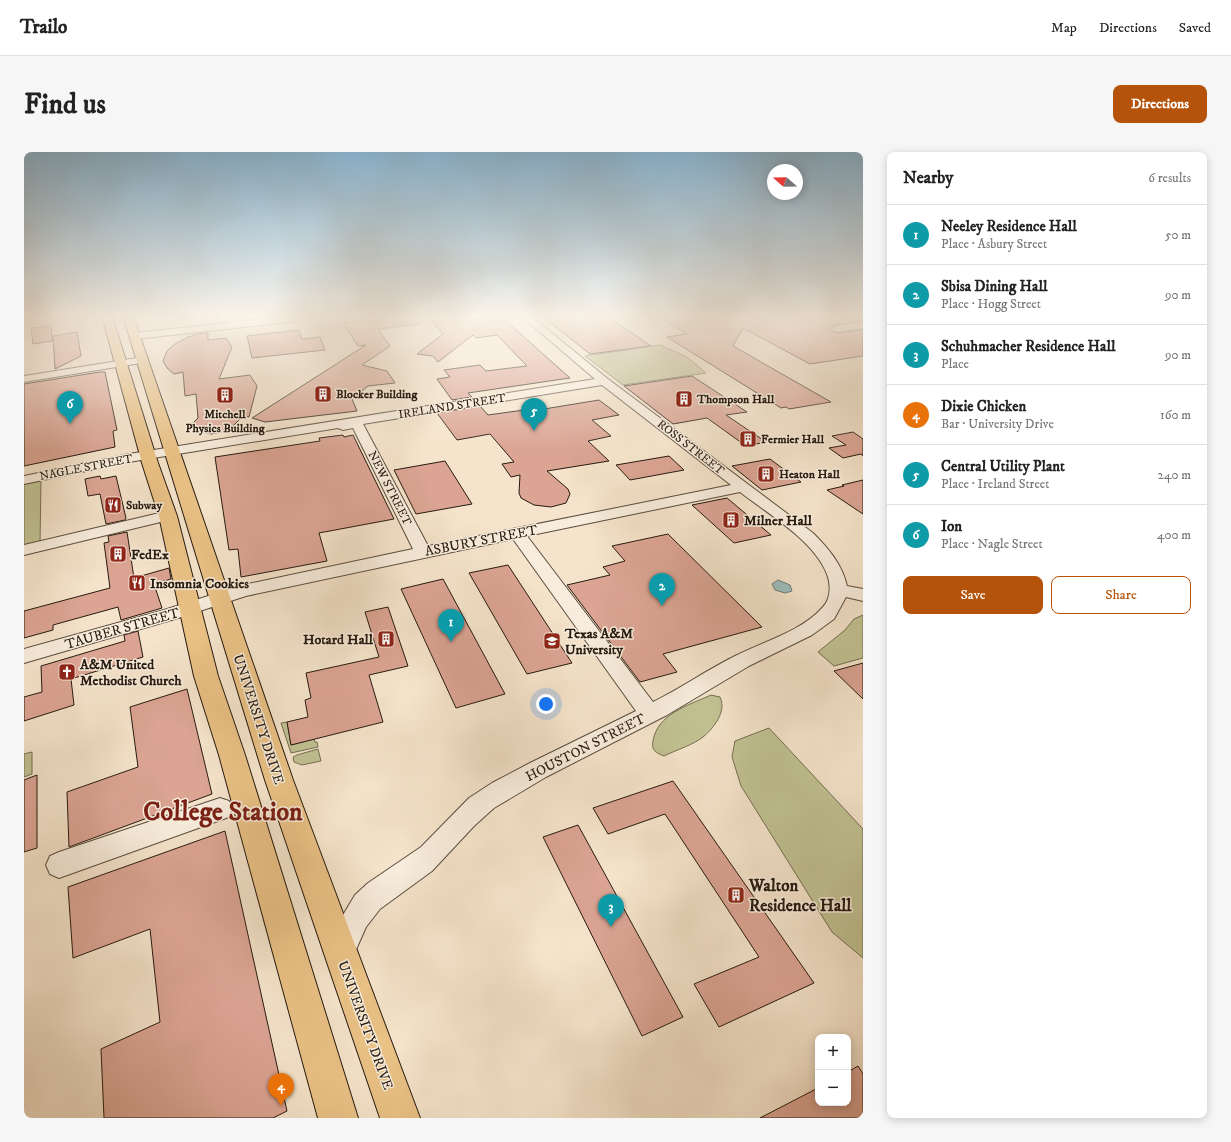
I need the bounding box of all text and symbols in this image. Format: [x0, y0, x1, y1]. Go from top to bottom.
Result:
text: Trailo [20, 16, 67, 39]
text: Map [1051, 19, 1077, 37]
text: Directions [1099, 19, 1157, 37]
text: Saved [1179, 19, 1211, 37]
button: Directions [1113, 85, 1207, 123]
text: Find us [24, 87, 106, 122]
north arrow [767, 164, 803, 200]
text: Nearby [903, 167, 953, 189]
text: 6 results [1148, 170, 1191, 186]
text: Neeley Residence Hall [941, 217, 1077, 236]
text: 1 [914, 227, 918, 243]
text: 50 m [1165, 227, 1191, 243]
text: Place · Asbury Street [941, 236, 1047, 252]
text: Sbisa Dining Hall [941, 277, 1047, 296]
text: 2 [913, 287, 919, 303]
text: 90 m [1165, 287, 1191, 303]
text: Place · Hogg Street [941, 296, 1041, 312]
text: Schuhmacher Residence Hall [941, 337, 1115, 356]
text: 3 [914, 347, 918, 363]
text: 90 m [1165, 347, 1191, 363]
text: Place [941, 356, 969, 372]
building icon: Blocker Building [313, 384, 333, 404]
building icon: Mitchell Physics Building [215, 385, 235, 405]
place label: Blocker Building [336, 387, 418, 402]
building icon: Thompson Hall [674, 389, 694, 409]
pin: 6 [57, 391, 83, 424]
street label: IRELAND STREET [397, 391, 507, 422]
place label: Thompson Hall [696, 392, 775, 407]
text: Dixie Chicken [941, 397, 1026, 416]
pin: 5 [521, 398, 547, 431]
place label: Mitchell Physics Building [186, 407, 266, 436]
text: 4 [912, 407, 920, 423]
text: 160 m [1160, 407, 1191, 423]
text: Bar · University Drive [941, 416, 1054, 432]
street label: ROSS STREET [654, 417, 727, 478]
building icon: Fermier Hall [738, 429, 758, 449]
place label: Fermier Hall [761, 432, 824, 447]
street label: NEW STREET [364, 449, 415, 528]
street label: NAGLE STREET [38, 451, 134, 484]
text: Central Utility Plant [941, 457, 1065, 476]
building icon: Heaton Hall [756, 464, 776, 484]
place label: Heaton Hall [779, 467, 840, 482]
text: 5 [913, 467, 919, 483]
text: 240 m [1158, 467, 1191, 483]
text: Place · Ireland Street [941, 476, 1049, 492]
restaurant icon: Subway [103, 495, 123, 515]
place label: Subway [126, 498, 162, 513]
building icon: Milner Hall [721, 510, 741, 530]
place label: Milner Hall [744, 512, 813, 530]
text: Ion [941, 517, 962, 536]
street label: ASBURY STREET [423, 521, 540, 561]
text: 6 [913, 527, 919, 543]
text: 400 m [1157, 527, 1191, 543]
text: Place · Nagle Street [941, 536, 1043, 552]
building icon: FedEx [108, 544, 128, 564]
place label: FedEx [131, 546, 169, 564]
restaurant icon: Insomnia Cookies [127, 573, 147, 593]
pin: 2 [649, 573, 675, 606]
place label: Insomnia Cookies [150, 575, 249, 593]
button: Save [903, 576, 1043, 614]
button: Share [1051, 576, 1191, 614]
street label: TAUBER STREET [63, 604, 182, 654]
pin: 1 [438, 609, 464, 642]
place label: Texas A&M University [564, 625, 633, 659]
building icon: Hotard Hall [376, 629, 396, 649]
place label: Hotard Hall [303, 631, 374, 649]
school or university icon: Texas A&M University [542, 631, 562, 651]
street label: UNIVERSITY DRIVE [228, 652, 288, 787]
place label: A&M United Methodist Church [79, 656, 182, 690]
church icon: A&M United Methodist Church [57, 662, 77, 682]
your location [536, 694, 556, 714]
street label: HOUSTON STREET [522, 710, 649, 786]
district label: College Station [143, 796, 303, 829]
place label: Walton Residence Hall [748, 875, 852, 917]
building icon: Walton Residence Hall [726, 885, 746, 905]
pin: 3 [598, 894, 624, 927]
street label: UNIVERSITY DRIVE [333, 958, 397, 1092]
map controls [815, 1034, 851, 1106]
button: + [815, 1034, 851, 1070]
button: − [815, 1070, 851, 1106]
pin: 4 [268, 1073, 294, 1106]

